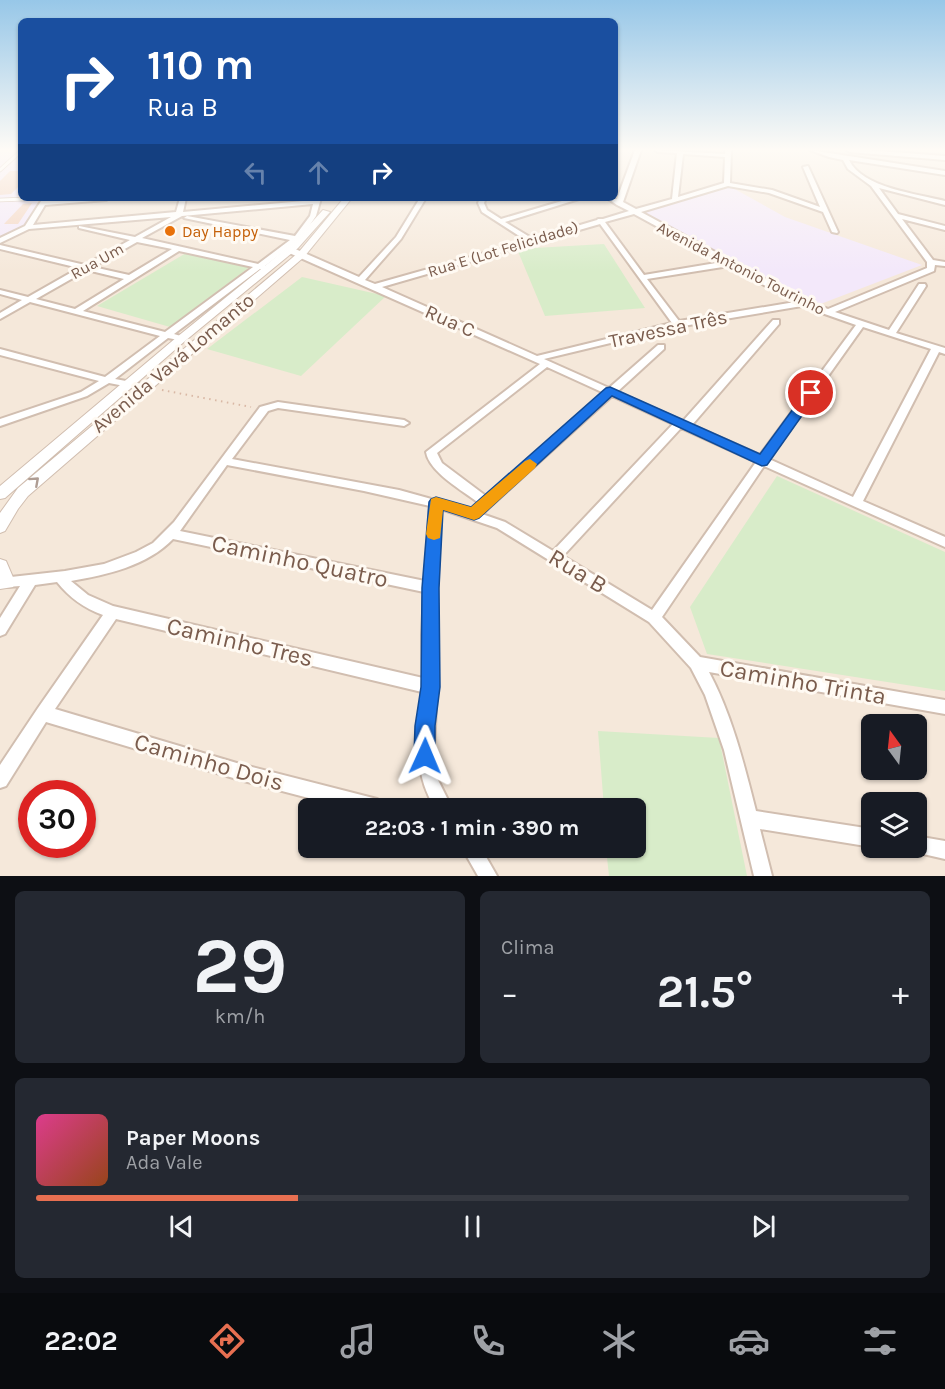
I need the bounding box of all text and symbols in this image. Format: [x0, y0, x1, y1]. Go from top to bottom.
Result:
text: 110 m [147, 40, 254, 90]
icon: right [48, 42, 126, 120]
text: Rua B [147, 91, 218, 123]
icon: left [239, 156, 272, 189]
icon: ahead [302, 156, 335, 189]
icon: right [365, 156, 398, 189]
street label: Rua E (Lot Felicidade) [425, 217, 581, 281]
street label: Avenida Antonio Tourinho [654, 217, 828, 319]
place label: Day Happy [182, 222, 259, 241]
marker: Day Happy [163, 224, 177, 238]
street label: Rua Um [67, 239, 127, 283]
street label: Avenida Vavá Lomanto [87, 288, 259, 438]
street label: Rua C [421, 300, 479, 342]
street label: Travessa Três [607, 305, 729, 353]
pin [785, 367, 836, 418]
icon: arrive [794, 376, 827, 409]
one-way arrow [29, 477, 39, 488]
street label: Caminho Quatro [209, 529, 391, 593]
street label: Rua B [544, 543, 612, 599]
street label: Caminho Tres [164, 612, 316, 672]
street label: Caminho Trinta [718, 654, 888, 710]
north arrow [861, 714, 927, 780]
map controls [861, 714, 927, 858]
position arrow [393, 724, 457, 788]
street label: Caminho Dois [131, 727, 287, 797]
speed limit sign: 30 [18, 780, 96, 858]
button: layers [861, 792, 927, 858]
text: 22:03 · 1 min · 390 m [365, 815, 579, 841]
text: 29 [193, 920, 287, 1012]
text: Clima [501, 936, 555, 959]
text: 21.5° [657, 966, 753, 1018]
text: − [501, 974, 518, 1012]
text: + [892, 974, 909, 1012]
text: km/h [215, 1005, 265, 1028]
text: Paper Moons [126, 1125, 260, 1151]
text: Ada Vale [126, 1151, 203, 1174]
icon: previous [165, 1210, 198, 1243]
icon: pause [456, 1210, 489, 1243]
icon: next [747, 1210, 780, 1243]
icon: directions [206, 1320, 248, 1362]
icon: music [337, 1320, 379, 1362]
icon: phone [467, 1320, 509, 1362]
icon: climate [598, 1320, 640, 1362]
icon: car [728, 1320, 770, 1362]
icon: filters [859, 1320, 901, 1362]
text: 22:02 [44, 1325, 118, 1357]

